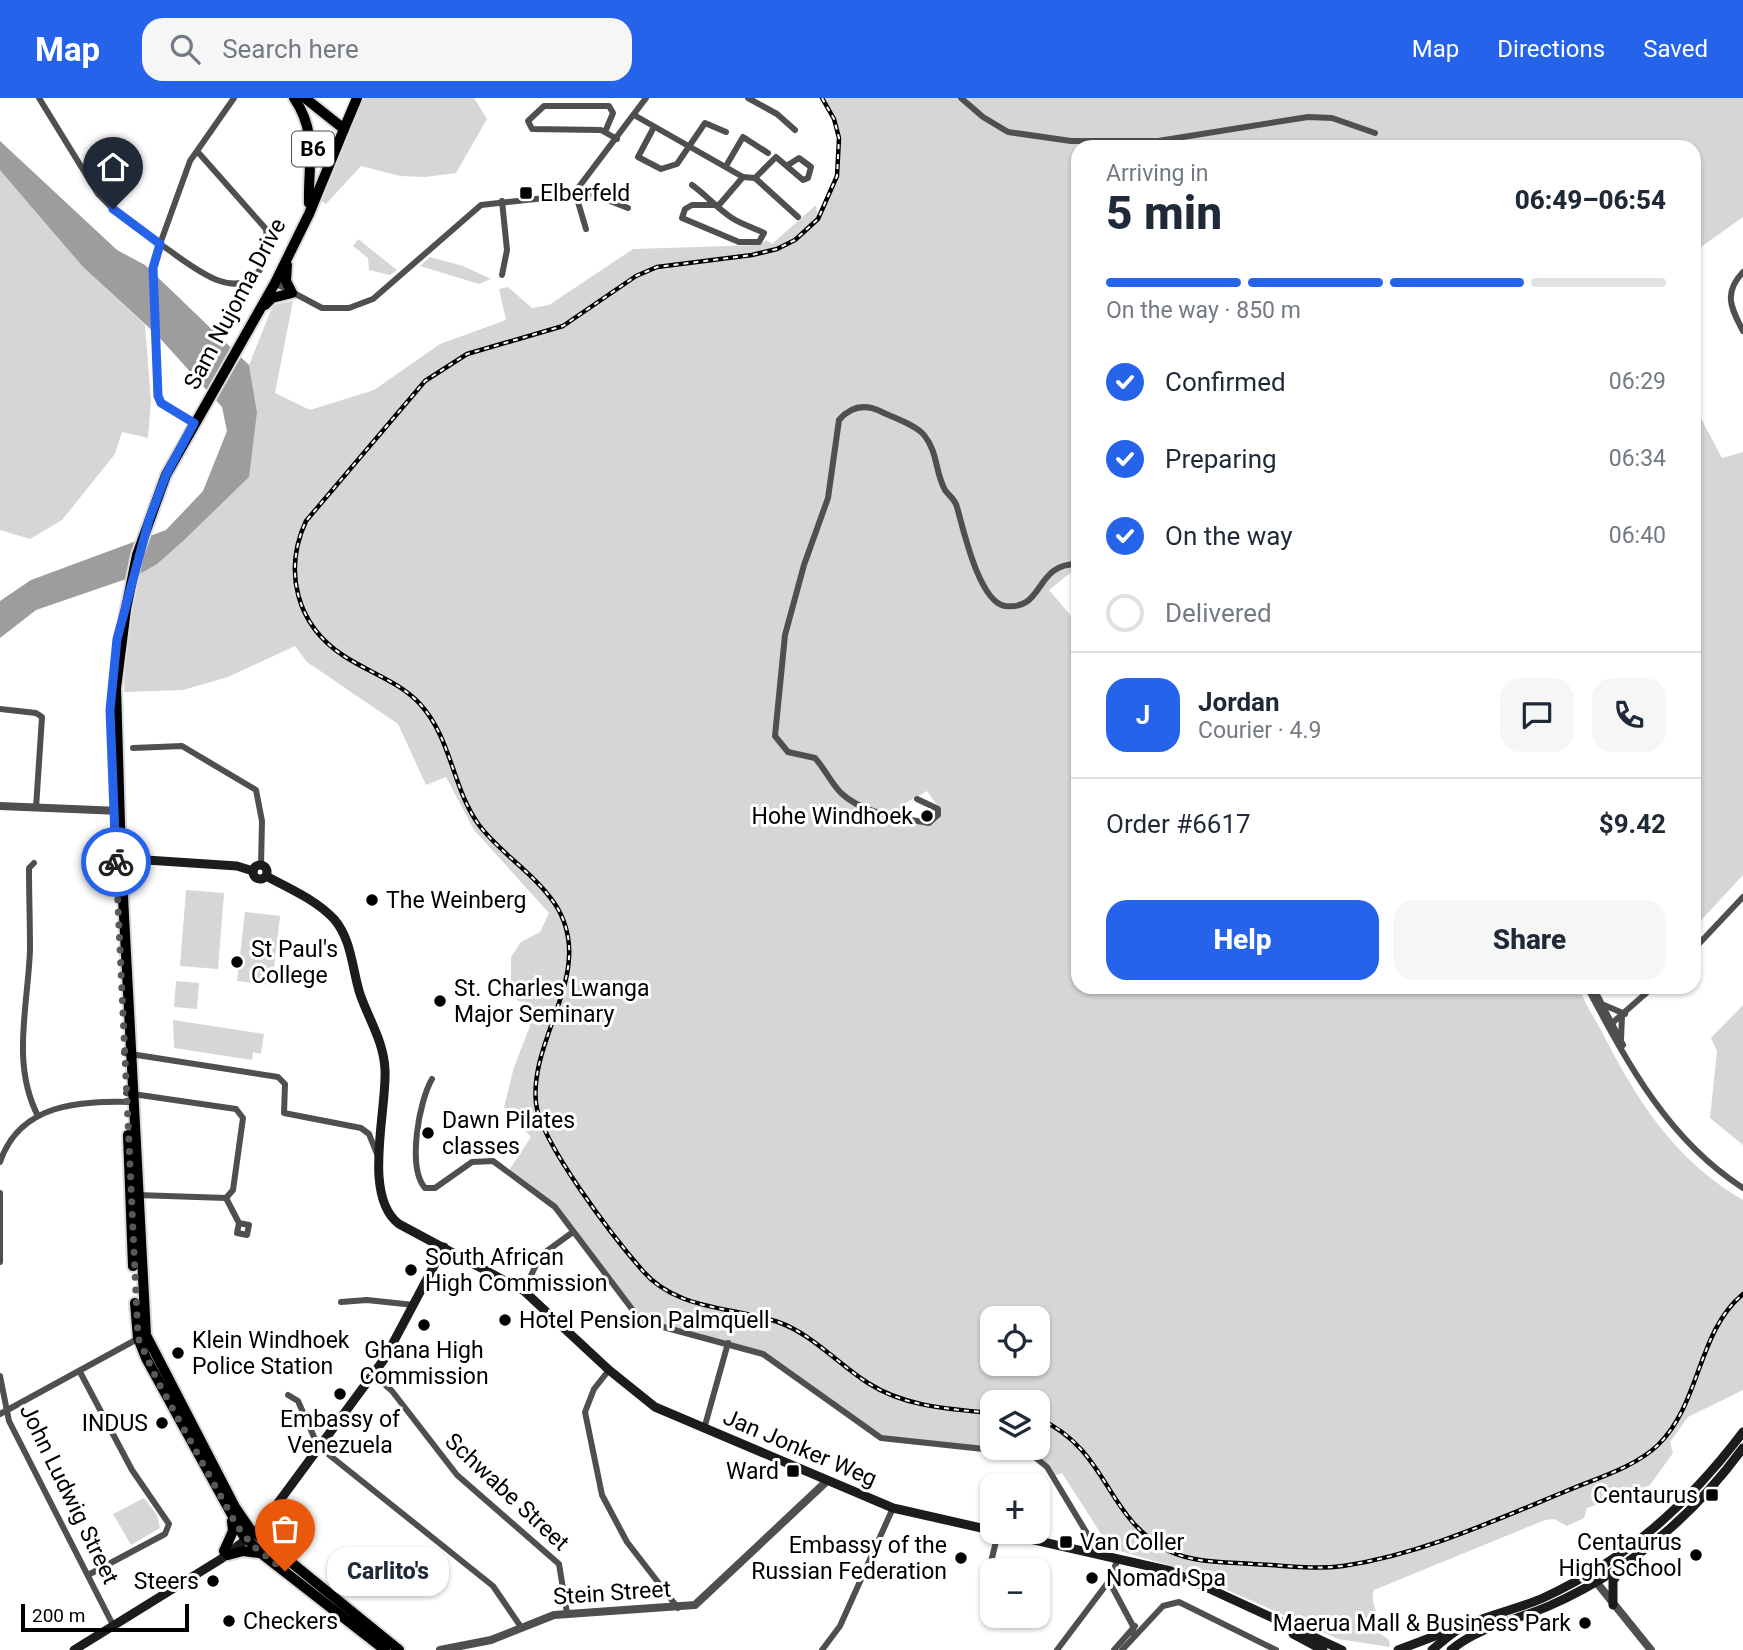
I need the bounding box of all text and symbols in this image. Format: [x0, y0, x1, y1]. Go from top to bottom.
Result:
search box [142, 18, 632, 81]
text: Map [35, 30, 100, 69]
icon: search [166, 30, 204, 68]
text: Search here [222, 34, 359, 64]
text: Map [1412, 35, 1459, 63]
text: Directions [1497, 35, 1605, 63]
text: Saved [1643, 35, 1708, 63]
road number: B6 [292, 132, 334, 166]
pin [83, 137, 143, 209]
icon: home [94, 148, 132, 186]
text: Arriving in [1106, 160, 1209, 187]
place label: Elberfeld [540, 180, 630, 207]
marker: Elberfeld [518, 185, 534, 201]
text: 06:49–06:54 [1515, 185, 1666, 215]
text: 5 min [1106, 186, 1222, 240]
street label: Sam Nujoma Drive [179, 214, 291, 394]
text: On the way · 850 m [1106, 297, 1301, 324]
icon: check [1106, 363, 1144, 401]
text: Confirmed [1165, 367, 1286, 397]
text: 06:29 [1609, 368, 1666, 395]
icon: check [1106, 440, 1144, 478]
text: Preparing [1165, 444, 1277, 474]
text: 06:34 [1609, 445, 1666, 472]
icon: check [1106, 517, 1144, 555]
text: On the way [1165, 521, 1293, 551]
text: 06:40 [1609, 522, 1666, 549]
text: Delivered [1165, 598, 1272, 628]
button: chat [1500, 678, 1574, 752]
button: phone [1592, 678, 1666, 752]
text: Jordan [1198, 687, 1280, 717]
text: J [1136, 700, 1150, 730]
text: Courier · 4.9 [1198, 717, 1321, 744]
place label: Hohe Windhoek [752, 803, 913, 830]
marker: Hohe Windhoek [919, 808, 935, 824]
text: Order #6617 [1106, 809, 1251, 839]
text: $9.42 [1599, 809, 1666, 839]
courier [81, 827, 151, 897]
icon: bike [97, 843, 135, 881]
place label: The Weinberg [386, 887, 526, 914]
marker: The Weinberg [364, 892, 380, 908]
button: Help [1106, 900, 1379, 980]
button: Share [1393, 900, 1666, 980]
place label: St Paul's College [251, 936, 338, 989]
marker: St Paul's College [229, 954, 245, 970]
place label: St. Charles Lwanga Major Seminary [454, 975, 650, 1028]
marker: St. Charles Lwanga Major Seminary [432, 993, 448, 1009]
place label: Dawn Pilates classes [442, 1107, 575, 1160]
marker: Dawn Pilates classes [420, 1125, 436, 1141]
place label: South African High Commission [425, 1244, 607, 1297]
marker: South African High Commission [403, 1262, 419, 1278]
map controls [980, 1306, 1050, 1628]
button: locate [980, 1306, 1050, 1376]
place label: Hotel Pension Palmquell [519, 1307, 770, 1334]
marker: Hotel Pension Palmquell [497, 1312, 513, 1328]
marker: Ghana High Commission [416, 1317, 432, 1333]
place label: Klein Windhoek Police Station [192, 1327, 350, 1380]
place label: Ghana High Commission [359, 1337, 489, 1390]
marker: Klein Windhoek Police Station [170, 1345, 186, 1361]
marker: Embassy of Venezuela [332, 1386, 348, 1402]
button: layers [980, 1390, 1050, 1460]
street label: John Ludwig Street [14, 1400, 124, 1588]
street label: Jan Jonker Weg [719, 1403, 881, 1493]
place label: Embassy of Venezuela [280, 1406, 401, 1459]
place label: INDUS [82, 1410, 148, 1437]
marker: INDUS [154, 1415, 170, 1431]
street label: Schwabe Street [439, 1428, 575, 1556]
place label: Ward [726, 1458, 779, 1485]
marker: Ward [785, 1463, 801, 1479]
button: + [980, 1474, 1050, 1544]
place label: Centaurus [1593, 1482, 1698, 1509]
marker: Centaurus [1704, 1487, 1720, 1503]
pin [255, 1499, 315, 1571]
icon: bag [266, 1510, 304, 1548]
place label: Van Coller [1080, 1529, 1185, 1556]
place label: Centaurus High School [1559, 1529, 1682, 1582]
place label: Embassy of the Russian Federation [751, 1532, 947, 1585]
marker: Van Coller [1058, 1534, 1074, 1550]
callout: Carlito's [327, 1546, 450, 1596]
marker: Centaurus High School [1688, 1547, 1704, 1563]
marker: Embassy of the Russian Federation [953, 1550, 969, 1566]
text: Carlito's [347, 1558, 429, 1585]
button: − [980, 1558, 1050, 1628]
place label: Nomad Spa [1106, 1565, 1226, 1592]
place label: Steers [134, 1568, 199, 1595]
marker: Nomad Spa [1084, 1570, 1100, 1586]
marker: Steers [205, 1573, 221, 1589]
street label: Stein Street [552, 1575, 672, 1611]
scale bar [21, 1601, 189, 1633]
text: 200 m [32, 1604, 85, 1627]
place label: Checkers [243, 1608, 338, 1635]
place label: Maerua Mall & Business Park [1273, 1610, 1571, 1637]
marker: Checkers [221, 1613, 237, 1629]
marker: Maerua Mall & Business Park [1577, 1615, 1593, 1631]

